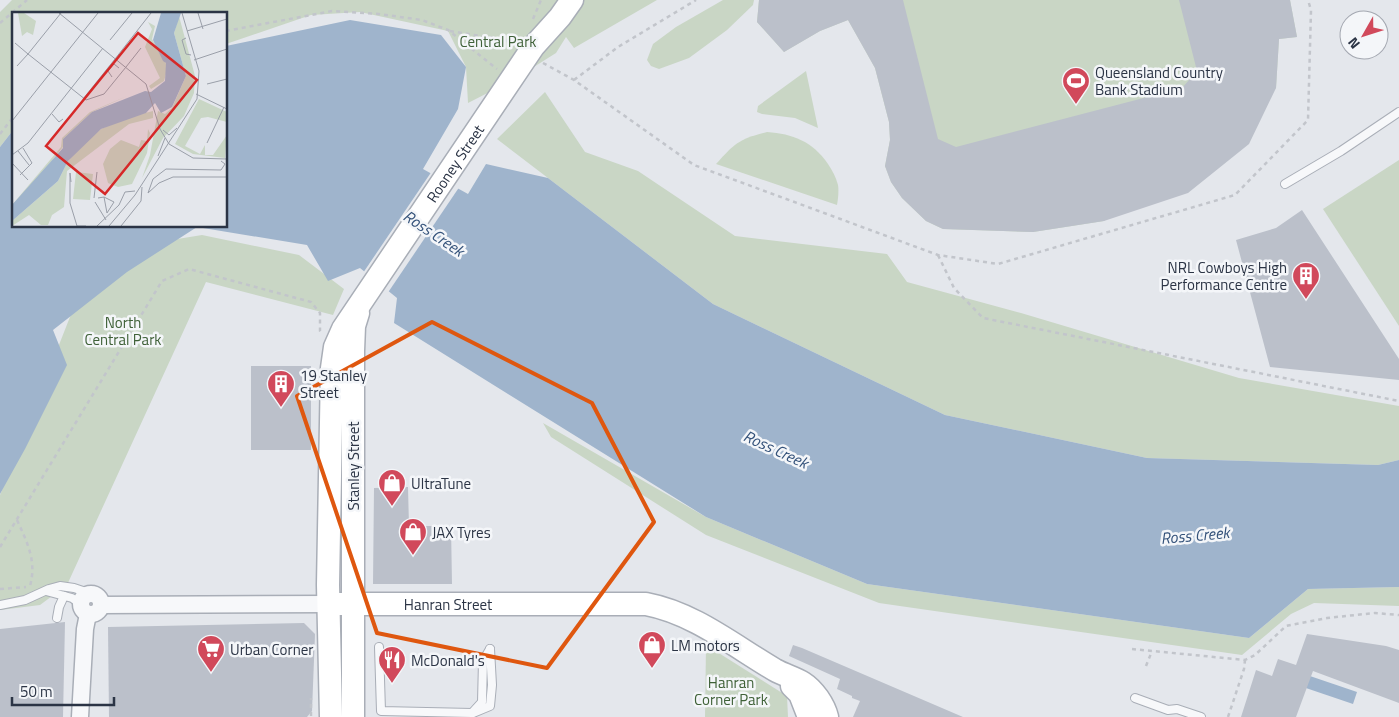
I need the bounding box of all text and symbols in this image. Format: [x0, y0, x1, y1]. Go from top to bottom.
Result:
north arrow [1339, 10, 1389, 60]
inset map [12, 12, 228, 228]
park label: Central Park [459, 30, 537, 53]
text: N [1342, 33, 1365, 54]
place label: Queensland Country Bank Stadium [1095, 61, 1223, 101]
sports icon: Queensland Country Bank Stadium [1061, 66, 1091, 105]
street label: Rooney Street [420, 119, 490, 207]
water label: Ross Creek [399, 204, 471, 263]
place label: NRL Cowboys High Performance Centre [1161, 256, 1287, 296]
building icon: NRL Cowboys High Performance Centre [1291, 261, 1321, 300]
park label: North Central Park [84, 311, 162, 351]
place label: 19 Stanley Street [300, 364, 367, 404]
building icon: 19 Stanley Street [266, 369, 296, 408]
street label: Stanley Street [342, 421, 365, 510]
water label: Ross Creek [740, 424, 814, 475]
shop icon: UltraTune [377, 468, 407, 507]
place label: UltraTune [411, 472, 471, 495]
shop icon: JAX Tyres [398, 517, 428, 556]
water label: Ross Creek [1160, 520, 1232, 550]
place label: JAX Tyres [432, 521, 491, 544]
street label: Hanran Street [404, 593, 493, 616]
shop icon: LM motors [637, 630, 667, 669]
supermarket icon: Urban Corner [196, 634, 226, 673]
place label: LM motors [671, 634, 740, 657]
place label: Urban Corner [230, 638, 314, 661]
restaurant icon: McDonald's [377, 645, 407, 684]
place label: McDonald's [411, 649, 485, 672]
park label: Hanran Corner Park [694, 671, 768, 711]
scale bar [12, 674, 115, 706]
text: 50 m [20, 680, 53, 703]

